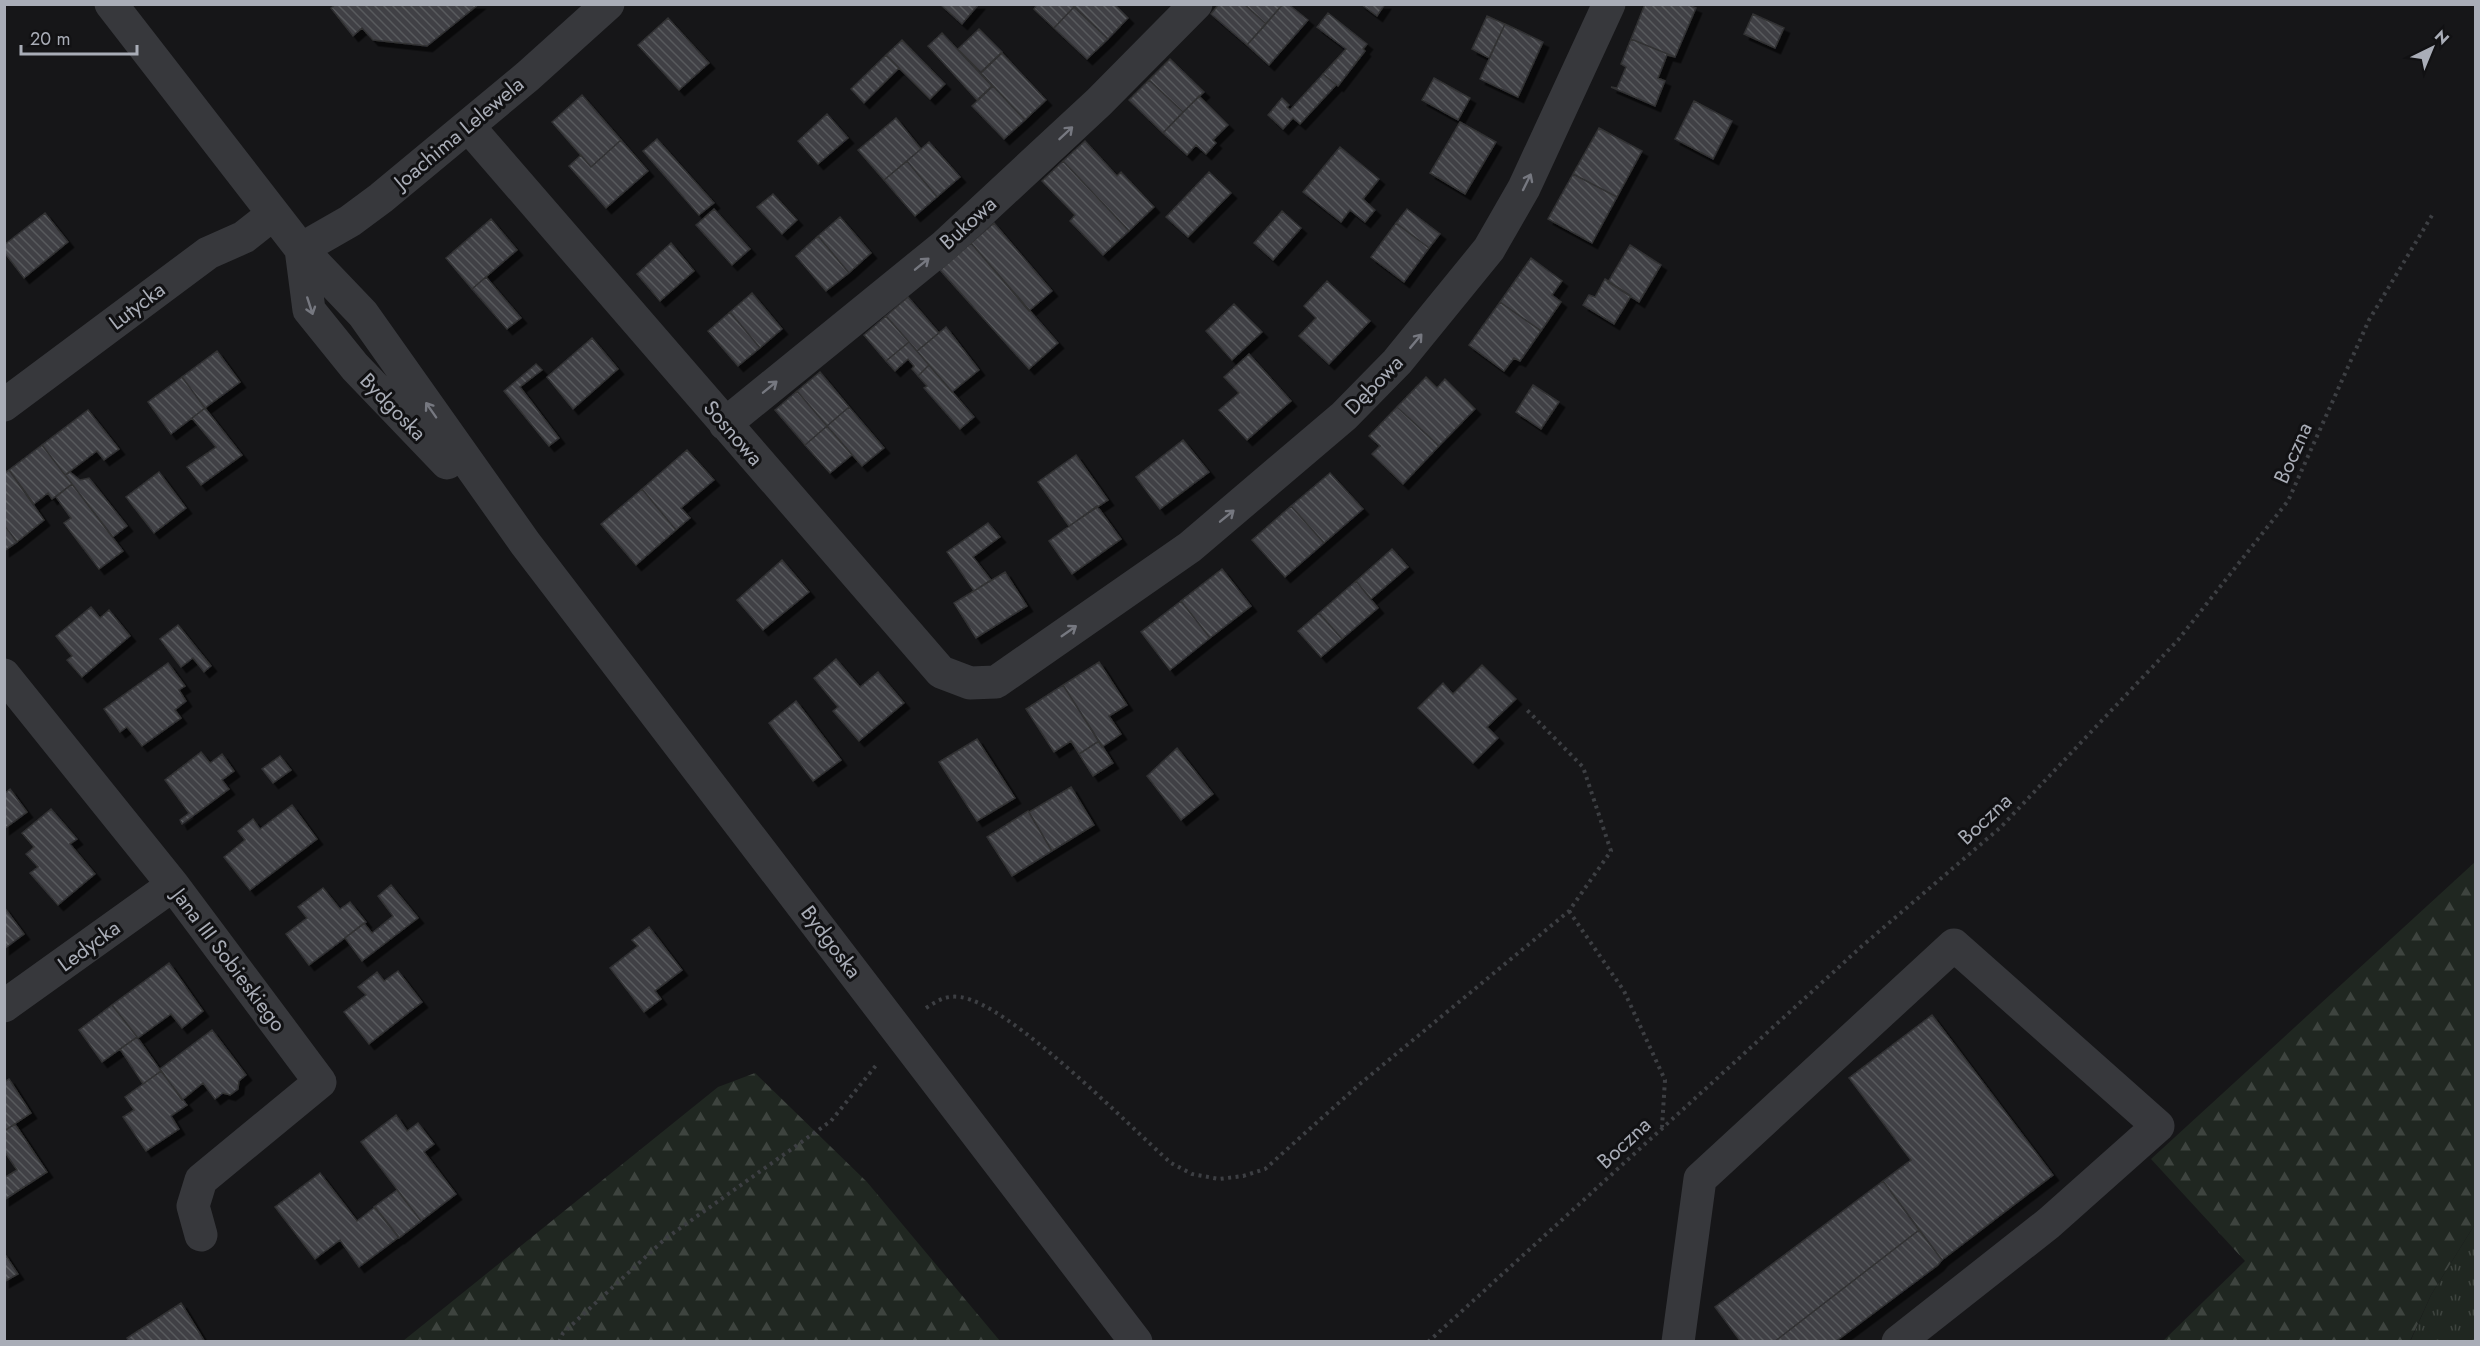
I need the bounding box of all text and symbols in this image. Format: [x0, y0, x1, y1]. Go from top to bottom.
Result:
scale bar [21, 18, 136, 56]
north arrow [2402, 18, 2462, 78]
text: N [2429, 25, 2454, 50]
text: 20 m [30, 26, 70, 52]
street label: Joachima Lelewela [385, 70, 530, 198]
one-way arrow [1058, 126, 1073, 140]
one-way arrow [1522, 173, 1534, 191]
street label: Bukowa [933, 189, 1003, 257]
one-way arrow [914, 257, 930, 270]
street label: Lutycka [103, 275, 171, 337]
one-way arrow [306, 296, 317, 315]
one-way arrow [1409, 333, 1422, 349]
street label: Dębowa [1338, 348, 1410, 422]
street label: Bydgoska [353, 366, 433, 448]
one-way arrow [762, 380, 778, 393]
street label: Sosnowa [696, 394, 770, 472]
one-way arrow [425, 403, 437, 419]
street label: Boczna [2266, 418, 2320, 488]
one-way arrow [1219, 510, 1235, 523]
one-way arrow [1061, 625, 1077, 637]
street label: Boczna [1951, 786, 2019, 852]
street label: Jana III Sobieskiego [163, 880, 293, 1038]
street label: Bydgoska [794, 899, 868, 985]
street label: Ledycka [52, 913, 126, 979]
street label: Boczna [1590, 1110, 1658, 1176]

